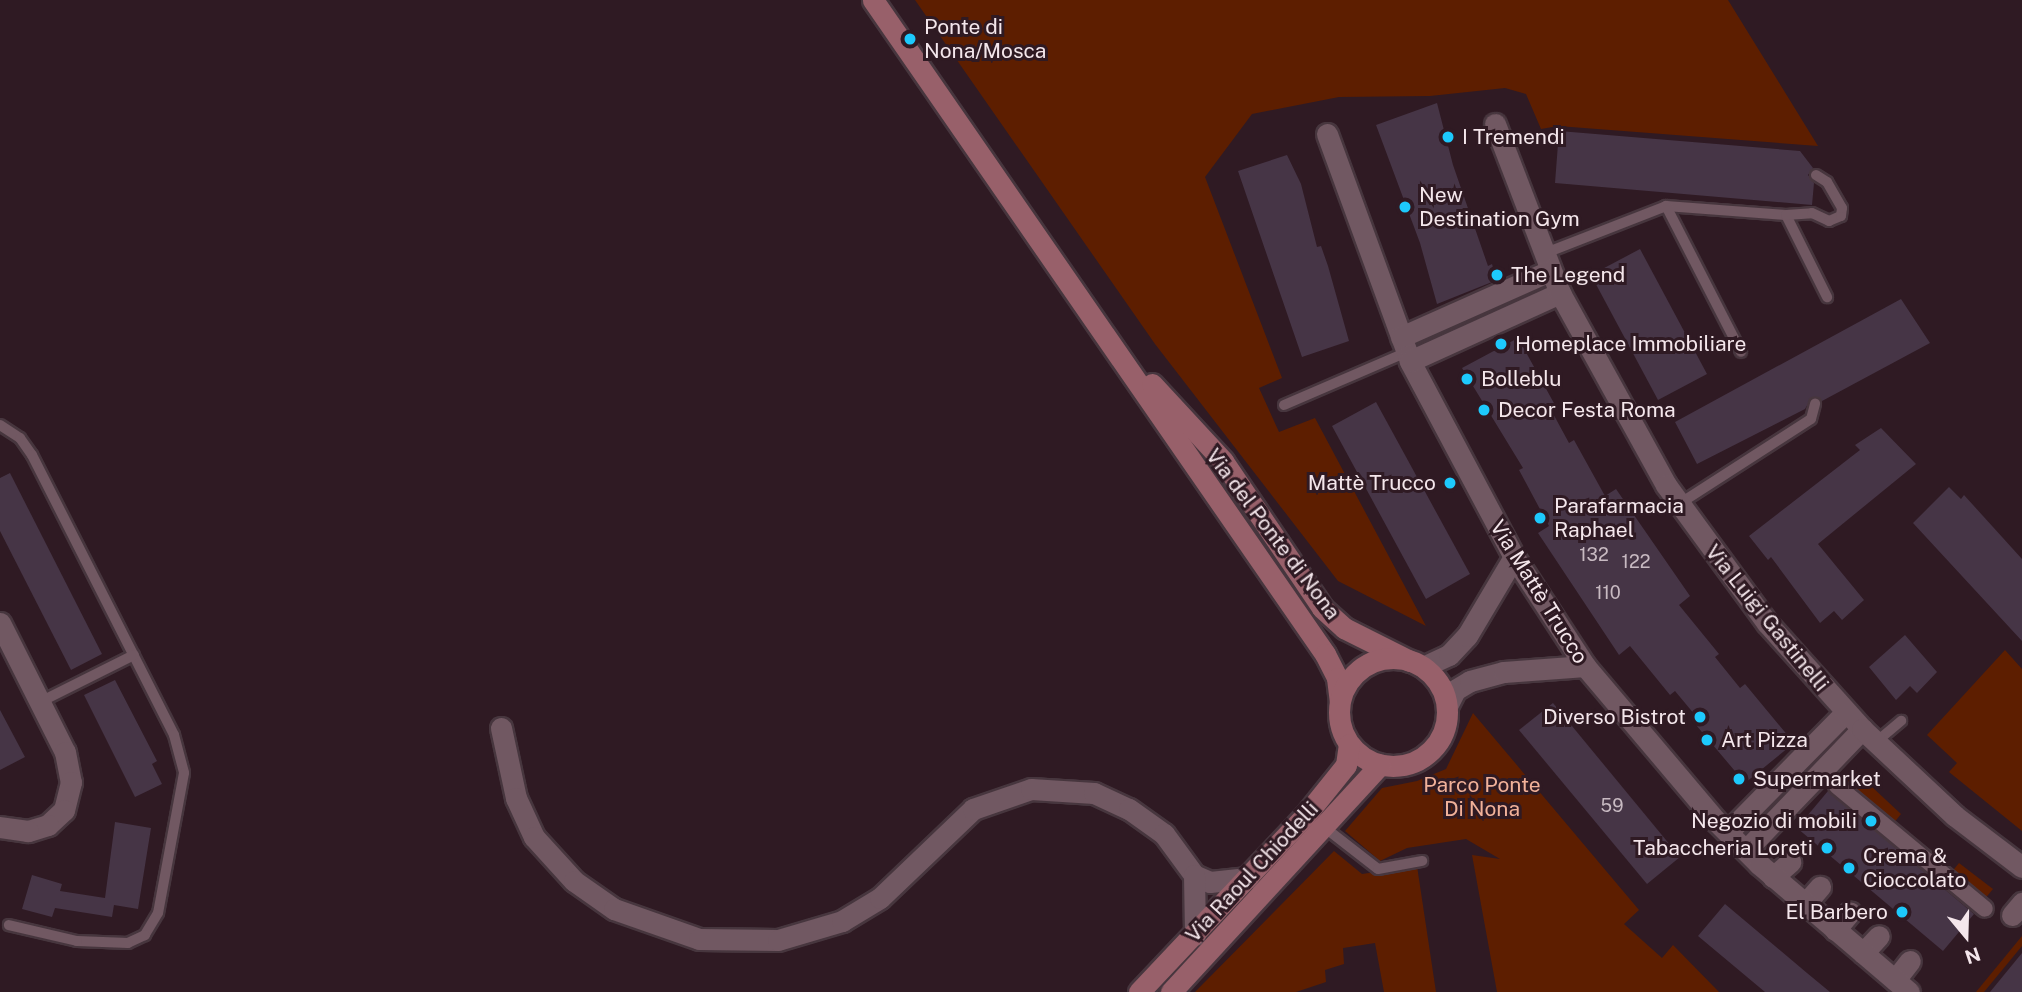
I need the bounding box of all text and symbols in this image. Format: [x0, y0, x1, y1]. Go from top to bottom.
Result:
place label: Ponte di Nona/Mosca [924, 14, 1046, 64]
marker: Ponte di Nona/Mosca [902, 31, 918, 47]
place label: I Tremendi [1462, 124, 1565, 150]
marker: I Tremendi [1440, 129, 1456, 145]
place label: New Destination Gym [1419, 182, 1580, 232]
marker: New Destination Gym [1397, 199, 1413, 215]
place label: The Legend [1511, 262, 1625, 288]
marker: The Legend [1489, 267, 1505, 283]
place label: Homeplace Immobiliare [1515, 331, 1747, 357]
marker: Homeplace Immobiliare [1493, 336, 1509, 352]
place label: Bolleblu [1481, 366, 1562, 392]
marker: Bolleblu [1459, 371, 1475, 387]
place label: Decor Festa Roma [1498, 397, 1676, 423]
marker: Decor Festa Roma [1476, 402, 1492, 418]
street label: Via del Ponte di Nona [1200, 443, 1346, 625]
place label: Mattè Trucco [1308, 470, 1436, 496]
marker: Mattè Trucco [1442, 475, 1458, 491]
place label: Parafarmacia Raphael [1554, 493, 1684, 543]
marker: Parafarmacia Raphael [1532, 510, 1548, 526]
street label: Via Mattè Trucco [1485, 516, 1593, 668]
street label: Via Luigi Gastinelli [1700, 540, 1834, 696]
house number: 132 [1579, 544, 1609, 566]
house number: 122 [1622, 551, 1650, 573]
house number: 110 [1595, 582, 1621, 604]
place label: Diverso Bistrot [1543, 704, 1686, 730]
marker: Diverso Bistrot [1692, 709, 1708, 725]
place label: Art Pizza [1721, 727, 1808, 753]
marker: Art Pizza [1699, 732, 1715, 748]
place label: Supermarket [1753, 766, 1881, 792]
marker: Supermarket [1731, 771, 1747, 787]
park label: Parco Ponte Di Nona [1423, 772, 1541, 822]
house number: 59 [1601, 795, 1623, 817]
street label: Via Raoul Chiodelli [1180, 797, 1324, 947]
place label: Negozio di mobili [1691, 808, 1857, 834]
marker: Negozio di mobili [1863, 813, 1879, 829]
place label: Tabaccheria Loreti [1633, 835, 1813, 861]
marker: Tabaccheria Loreti [1819, 840, 1835, 856]
place label: Crema & Cioccolato [1863, 843, 1966, 893]
marker: Crema & Cioccolato [1841, 860, 1857, 876]
place label: El Barbero [1786, 899, 1888, 925]
north arrow [1931, 901, 2001, 971]
marker: El Barbero [1894, 904, 1910, 920]
text: N [1962, 943, 1983, 969]

